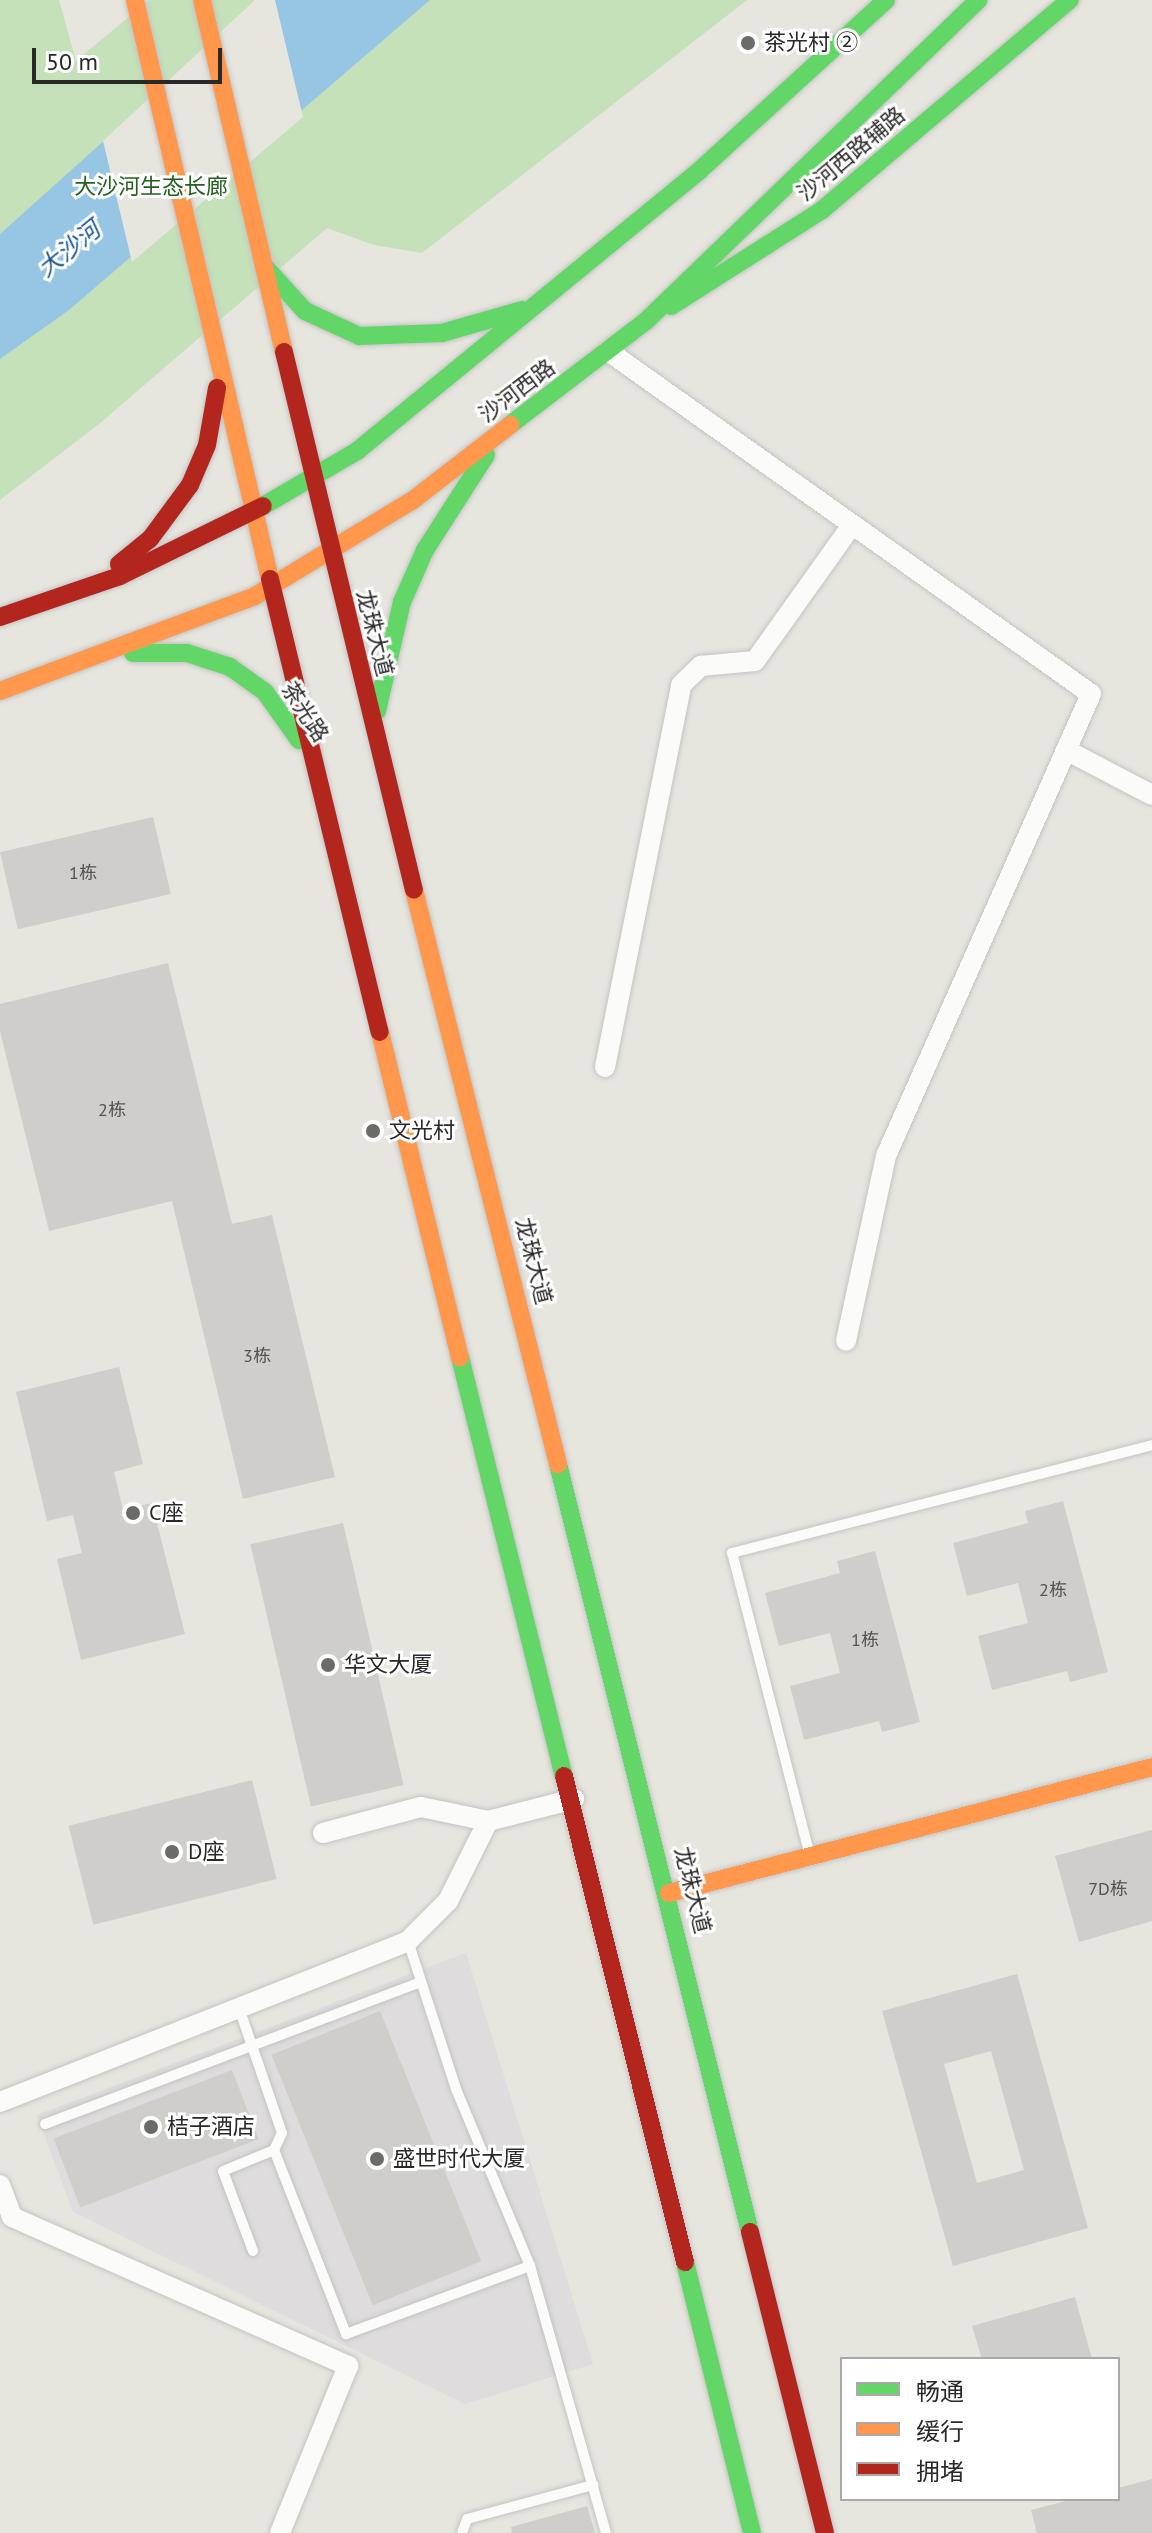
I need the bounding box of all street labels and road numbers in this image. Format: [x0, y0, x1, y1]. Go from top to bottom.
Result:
street label: 沙河西路辅路 [792, 101, 910, 207]
street label: 沙河西路 [474, 354, 560, 428]
street label: 龙珠大道 [352, 587, 398, 679]
street label: 茶光路 [276, 677, 334, 747]
street label: 龙珠大道 [511, 1215, 557, 1307]
street label: 龙珠大道 [670, 1844, 716, 1936]

